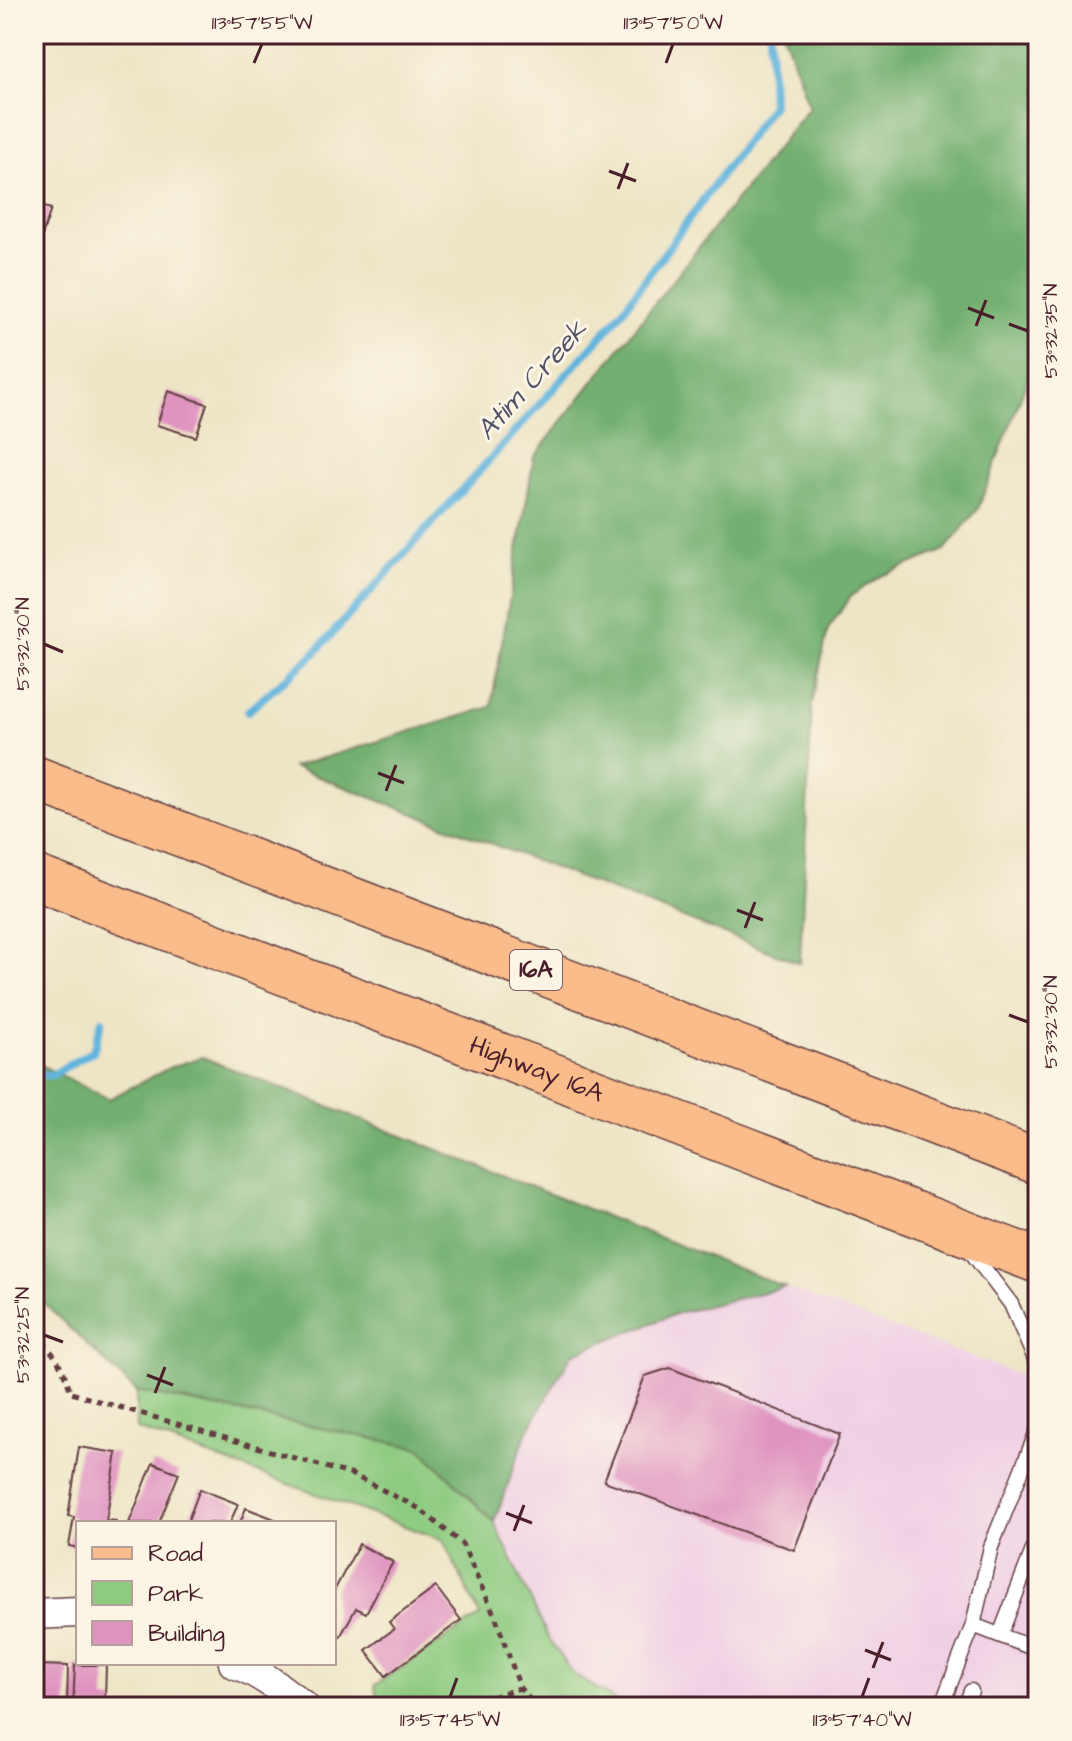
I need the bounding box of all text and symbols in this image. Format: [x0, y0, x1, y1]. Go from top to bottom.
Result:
text: 113°57'55"W [211, 9, 313, 37]
text: 113°57'50"W [623, 9, 723, 37]
text: 53°32'35"N [1037, 283, 1065, 379]
water label: Atim Creek [468, 311, 597, 449]
text: 53°32'30"N [9, 597, 37, 691]
road number: 16A [510, 950, 562, 990]
text: 53°32'30"N [1037, 975, 1065, 1069]
street label: Highway 16A [464, 1027, 609, 1111]
text: 53°32'25"N [9, 1287, 37, 1383]
legend [76, 1521, 336, 1665]
text: Road [148, 1537, 203, 1571]
text: Park [148, 1577, 204, 1611]
text: Building [148, 1617, 225, 1652]
text: 113°57'45"W [400, 1706, 501, 1734]
text: 113°57'40"W [812, 1706, 912, 1734]

